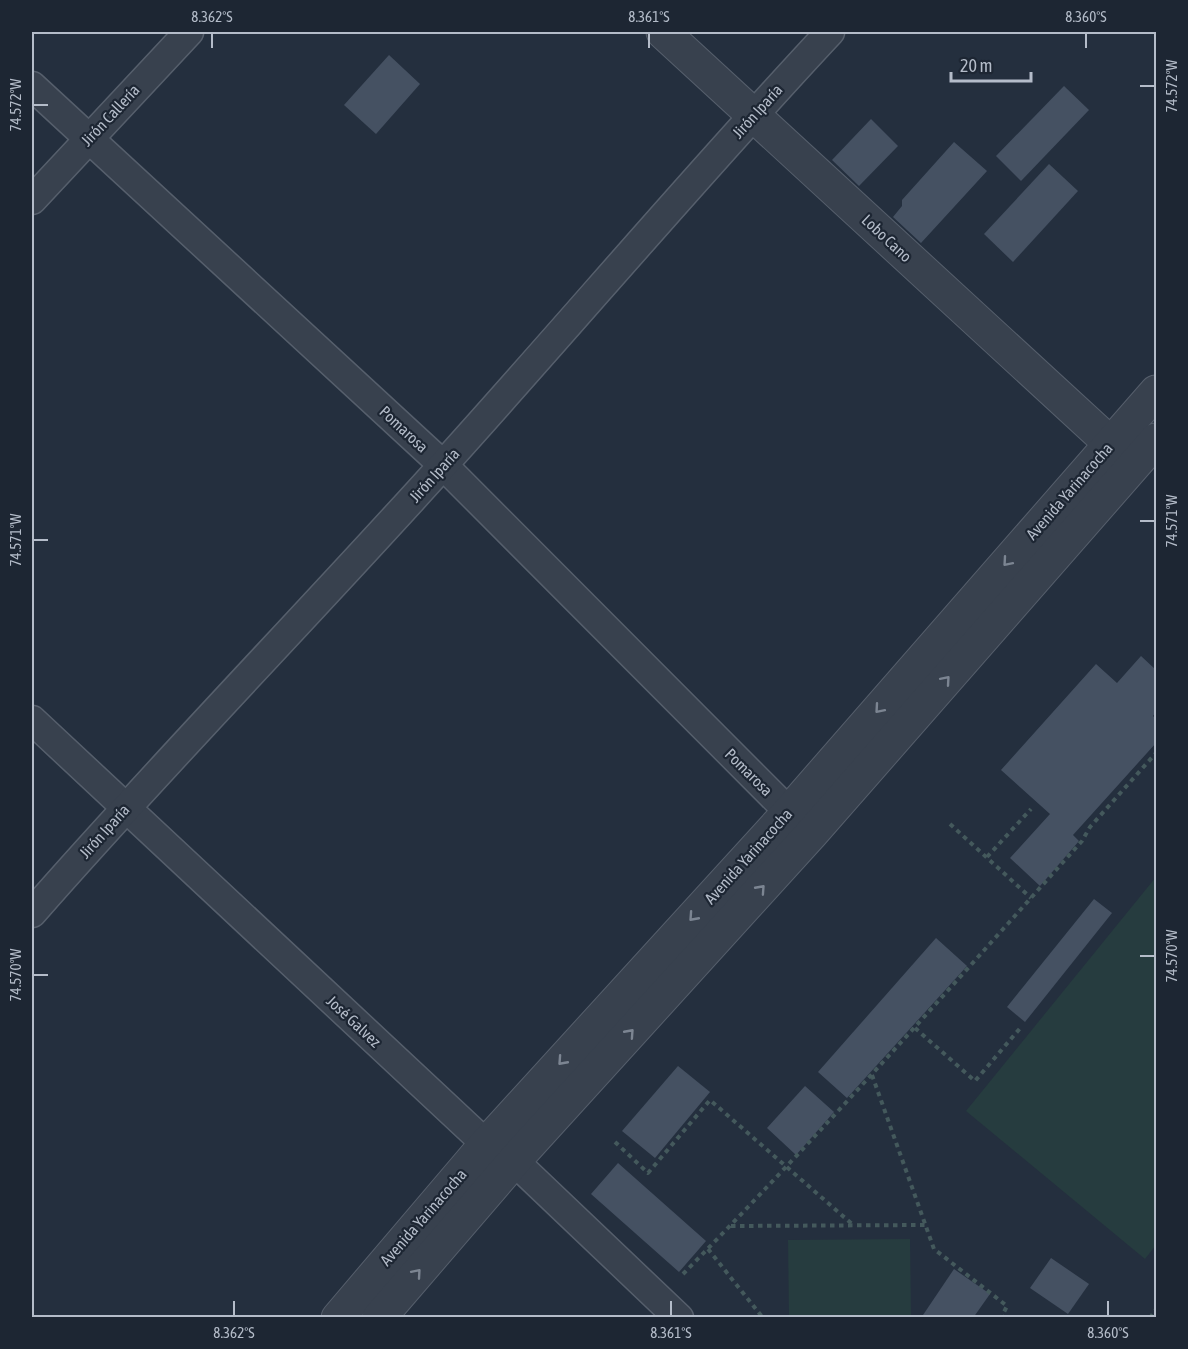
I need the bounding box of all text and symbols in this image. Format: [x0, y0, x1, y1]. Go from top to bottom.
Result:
text: 8.362°S [191, 8, 233, 25]
text: 8.361°S [628, 8, 670, 25]
text: 8.360°S [1065, 8, 1107, 25]
scale bar [951, 45, 1030, 83]
text: 20 m [960, 55, 992, 76]
text: 74.572°W [1163, 59, 1180, 112]
text: 74.572°W [7, 78, 24, 131]
street label: Jirón Iparía [728, 80, 786, 142]
street label: Jirón Callería [77, 81, 143, 149]
street label: Lobo Cano [859, 211, 915, 265]
street label: Pomarosa [376, 402, 432, 456]
street label: Avenida Yarinacocha [1022, 439, 1116, 543]
street label: Jirón Iparía [405, 444, 463, 506]
text: 74.571°W [1163, 494, 1180, 547]
text: 74.571°W [7, 513, 24, 566]
one-way arrow [1003, 555, 1014, 566]
one-way arrow [939, 676, 950, 686]
one-way arrow [875, 702, 886, 713]
street label: Pomarosa [722, 745, 776, 799]
street label: Jirón Iparía [75, 800, 133, 862]
street label: Avenida Yarinacocha [701, 805, 795, 907]
one-way arrow [754, 885, 765, 895]
one-way arrow [689, 910, 700, 921]
text: 74.570°W [1163, 929, 1180, 982]
text: 74.570°W [7, 948, 24, 1001]
street label: José Galvez [323, 992, 385, 1051]
one-way arrow [623, 1029, 634, 1039]
one-way arrow [558, 1054, 569, 1065]
street label: Avenida Yarinacocha [376, 1165, 470, 1269]
one-way arrow [410, 1269, 421, 1280]
text: 8.362°S [213, 1324, 255, 1341]
text: 8.361°S [650, 1324, 692, 1341]
text: 8.360°S [1087, 1324, 1129, 1341]

